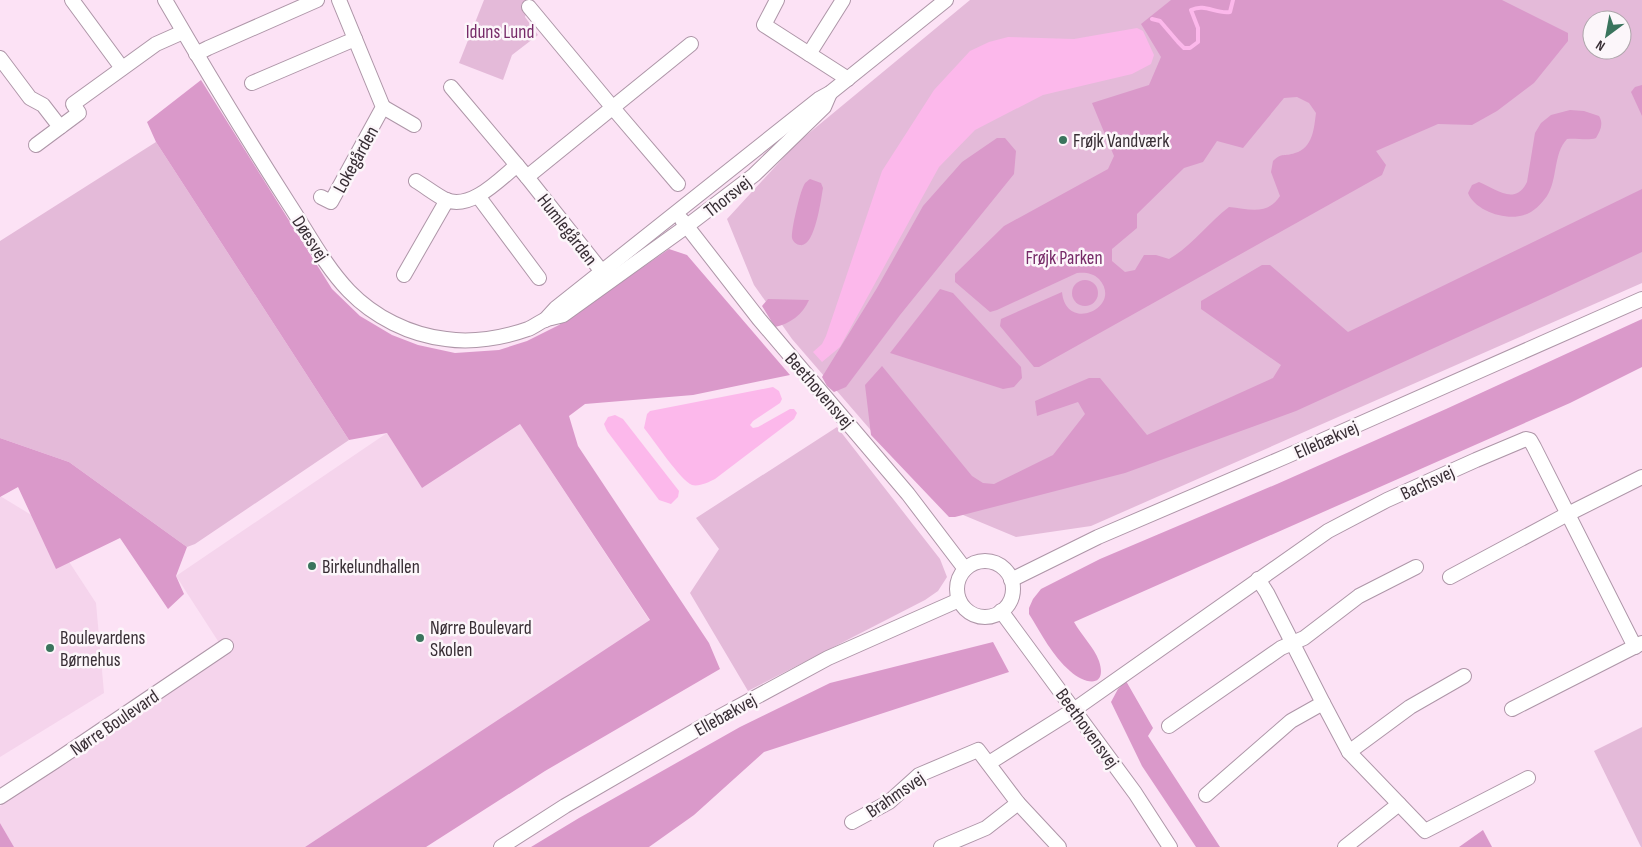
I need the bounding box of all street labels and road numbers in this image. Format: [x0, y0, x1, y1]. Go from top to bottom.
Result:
street label: Lokegården [329, 122, 384, 197]
street label: Thorsvej [700, 172, 756, 223]
street label: Humlegården [532, 190, 602, 270]
street label: Døesvej [287, 212, 333, 266]
street label: Beethovensvej [780, 348, 858, 434]
street label: Ellebækvej [1291, 416, 1362, 465]
street label: Bachsvej [1397, 461, 1458, 506]
street label: Beethovensvej [1050, 684, 1124, 773]
street label: Nørre Boulevard [66, 685, 163, 761]
street label: Ellebækvej [691, 689, 761, 742]
street label: Brahmsvej [862, 767, 930, 823]

